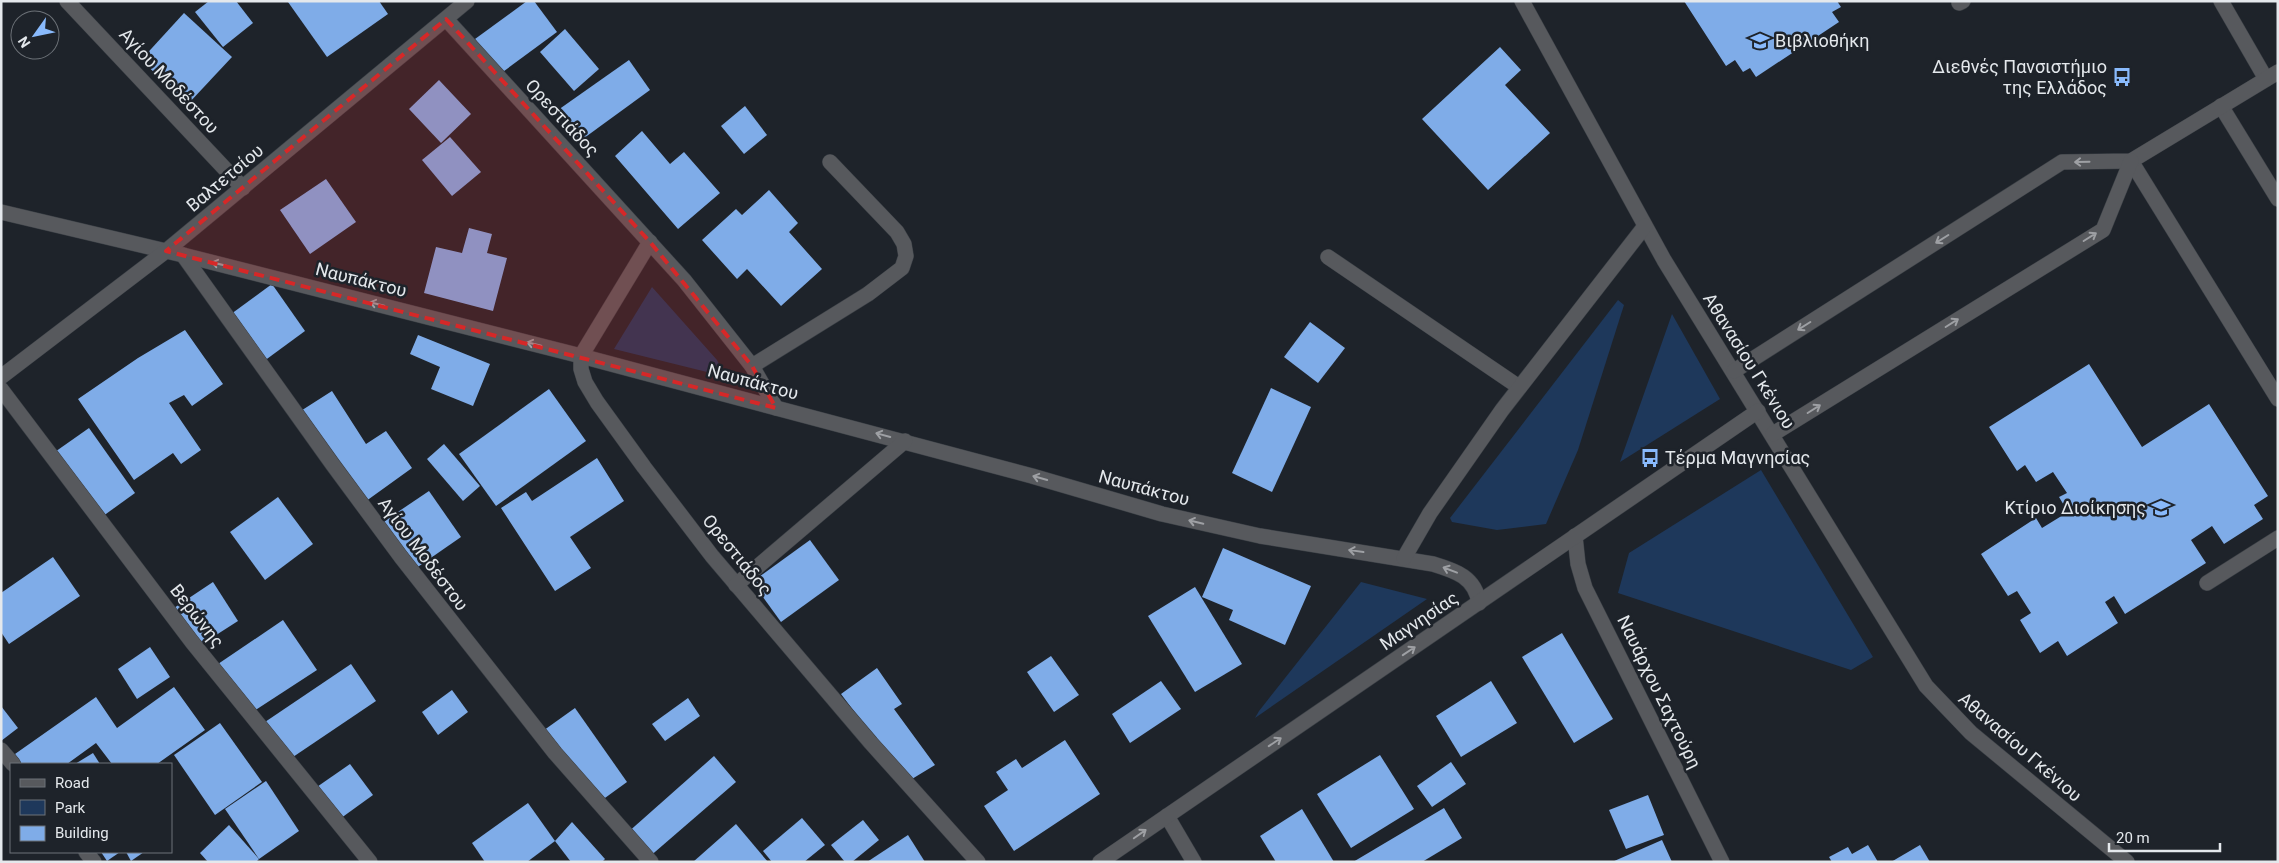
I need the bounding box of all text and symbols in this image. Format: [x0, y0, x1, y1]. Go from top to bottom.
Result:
north arrow [10, 10, 60, 60]
street label: Αγίου Μοδέστου [115, 24, 223, 138]
school or university icon: Βιβλιοθήκη [1749, 30, 1771, 52]
place label: Βιβλιοθήκη [1775, 30, 1869, 51]
text: N [15, 34, 34, 51]
place label: Διεθνές Πανσιστήμιο της Ελλάδος [1932, 56, 2107, 98]
bus stop icon: Διεθνές Πανσιστήμιο της Ελλάδος [2111, 66, 2133, 88]
street label: Ορεστιάδος [521, 75, 603, 161]
street label: Βαλτετσίου [182, 139, 267, 216]
one-way arrow [2074, 157, 2090, 167]
one-way arrow [2083, 232, 2097, 242]
one-way arrow [1935, 234, 1949, 244]
street label: Ναυπάκτου [313, 258, 409, 301]
one-way arrow [212, 259, 228, 268]
street label: Αθανασίου Γκένιου [1699, 289, 1800, 432]
one-way arrow [369, 299, 385, 308]
one-way arrow [1945, 318, 1959, 328]
one-way arrow [1798, 322, 1812, 332]
one-way arrow [527, 339, 543, 348]
street label: Ναυπάκτου [705, 359, 801, 404]
one-way arrow [1807, 403, 1821, 414]
one-way arrow [875, 430, 891, 440]
bus stop icon: Τέρμα Μαγνησίας [1639, 447, 1661, 469]
place label: Τέρμα Μαγνησίας [1665, 447, 1810, 468]
street label: Ναυπάκτου [1096, 465, 1192, 510]
one-way arrow [1032, 472, 1048, 482]
street label: Αγίου Μοδέστου [374, 493, 473, 614]
place label: Κτίριο Διοίκησης [2004, 497, 2146, 518]
school or university icon: Κτίριο Διοίκησης [2150, 497, 2172, 519]
street label: Ορεστιάδος [698, 510, 776, 599]
one-way arrow [1188, 517, 1204, 526]
one-way arrow [1348, 546, 1364, 556]
one-way arrow [1443, 564, 1458, 574]
street label: Βερώνης [166, 580, 229, 652]
street label: Μαγνησίας [1376, 587, 1462, 654]
street label: Ναυάρχου Σαχτούρη [1613, 612, 1706, 772]
one-way arrow [1402, 646, 1416, 656]
street label: Αθανασίου Γκένιου [1955, 688, 2086, 806]
one-way arrow [1267, 737, 1281, 747]
legend [10, 763, 172, 853]
text: Road [55, 774, 89, 792]
text: Park [55, 799, 86, 817]
scale bar [2109, 820, 2220, 852]
text: Building [55, 824, 109, 842]
one-way arrow [1133, 829, 1147, 839]
text: 20 m [2116, 829, 2150, 847]

